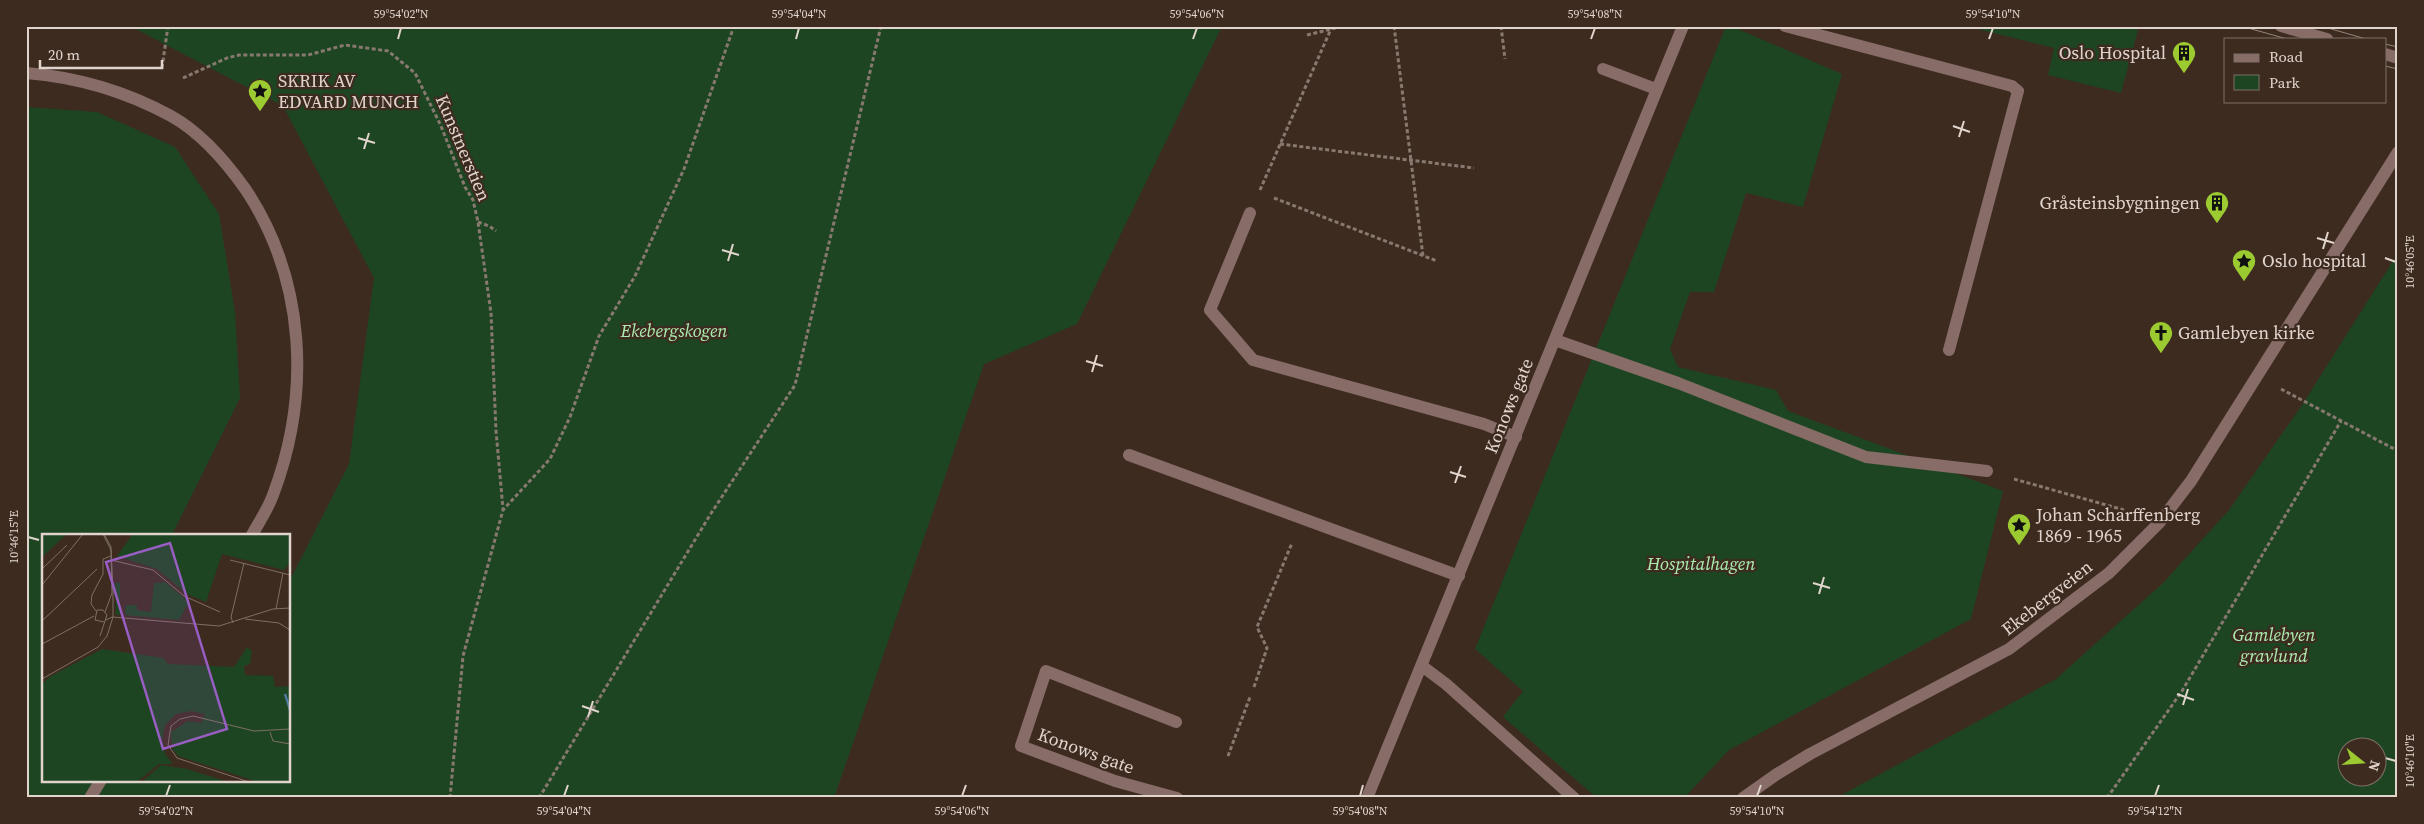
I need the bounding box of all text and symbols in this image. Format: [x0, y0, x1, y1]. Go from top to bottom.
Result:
text: 59°54'02"N [373, 6, 429, 22]
text: 59°54'04"N [771, 6, 827, 22]
text: 59°54'06"N [1169, 6, 1225, 22]
text: 59°54'08"N [1567, 6, 1623, 22]
text: 59°54'10"N [1965, 6, 2021, 22]
scale bar [40, 38, 162, 70]
legend [2224, 38, 2386, 102]
place label: Oslo Hospital [2059, 40, 2166, 65]
building icon: Oslo Hospital [2171, 40, 2197, 74]
text: 20 m [48, 44, 80, 65]
text: Road [2269, 46, 2303, 67]
place label: SKRIK AV EDVARD MUNCH [278, 68, 419, 114]
text: Park [2269, 72, 2301, 93]
place icon: SKRIK AV EDVARD MUNCH [247, 78, 273, 112]
street label: Kunstnerstien [430, 91, 497, 205]
place label: Gråsteinsbygningen [2040, 190, 2200, 215]
building icon: Gråsteinsbygningen [2204, 190, 2230, 224]
text: 10°46'05"E [2402, 235, 2418, 289]
place icon: Oslo hospital [2231, 248, 2257, 282]
place label: Oslo hospital [2262, 248, 2366, 273]
park label: Ekebergskogen [620, 318, 728, 343]
church icon: Gamlebyen kirke [2148, 320, 2174, 354]
place label: Gamlebyen kirke [2178, 320, 2315, 345]
street label: Konows gate [1478, 354, 1539, 457]
place label: Johan Scharffenberg 1869 - 1965 [2035, 502, 2200, 548]
text: 10°46'15"E [6, 510, 22, 564]
place icon: Johan Scharffenberg 1869 - 1965 [2006, 512, 2032, 546]
inset map [42, 534, 290, 782]
park label: Hospitalhagen [1646, 551, 1755, 576]
street label: Ekebergveien [1996, 554, 2097, 641]
park label: Gamlebyen gravlund [2233, 622, 2316, 668]
street label: Konows gate [1034, 722, 1138, 780]
text: 10°46'10"E [2402, 734, 2418, 788]
north arrow [2336, 736, 2386, 786]
text: N [2363, 758, 2385, 774]
text: 59°54'02"N [138, 803, 194, 819]
text: 59°54'04"N [536, 803, 592, 819]
text: 59°54'06"N [934, 803, 990, 819]
text: 59°54'08"N [1332, 803, 1388, 819]
text: 59°54'10"N [1729, 803, 1785, 819]
text: 59°54'12"N [2127, 803, 2183, 819]

